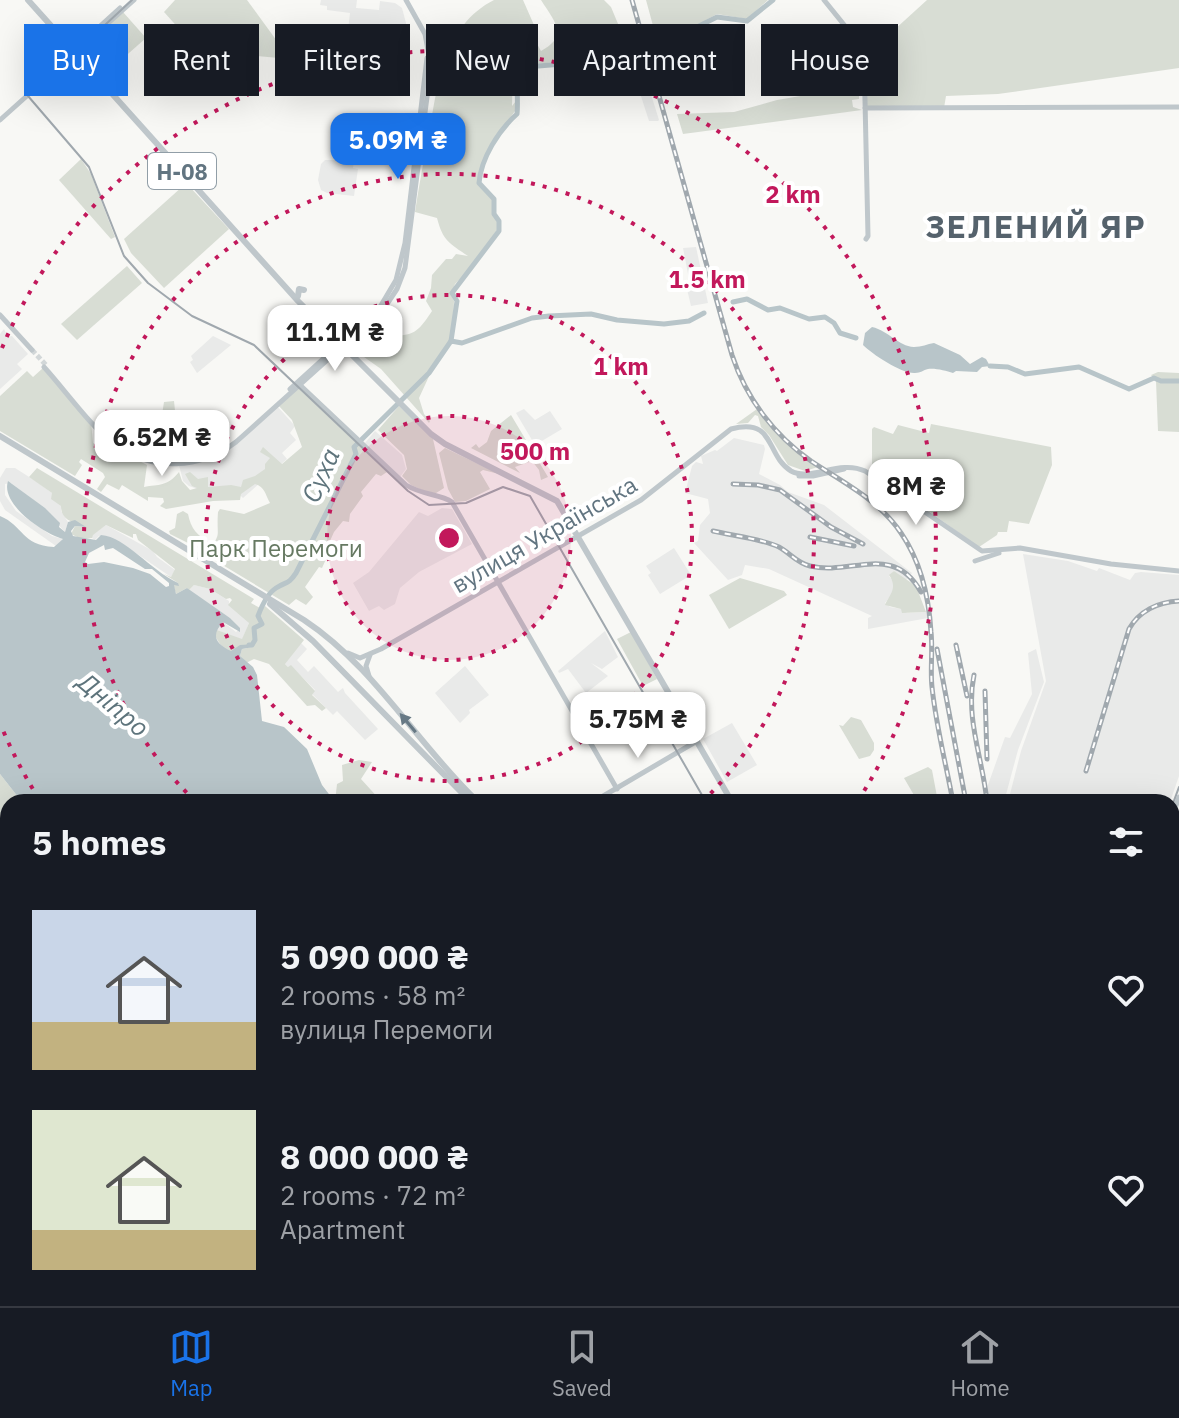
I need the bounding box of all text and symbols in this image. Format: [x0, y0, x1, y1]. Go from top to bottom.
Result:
chip: Buy [24, 24, 128, 96]
chip: Rent [144, 24, 259, 96]
chip: Filters [275, 24, 410, 96]
chip: New [426, 24, 538, 96]
chip: Apartment [554, 24, 745, 96]
chip: House [761, 24, 898, 96]
pin: 5.09M ₴ [324, 113, 472, 181]
text: 5.09M ₴ [348, 122, 448, 156]
road number: Н-08 [148, 153, 216, 189]
text: 2 km [765, 178, 821, 210]
district label: ЗЕЛЕНИЙ ЯР [925, 205, 1147, 247]
text: 1.5 km [668, 263, 746, 295]
pin: 11.1M ₴ [261, 305, 409, 373]
text: 11.1M ₴ [285, 314, 385, 348]
text: 1 km [593, 350, 649, 382]
pin: 6.52M ₴ [88, 410, 236, 478]
text: 6.52M ₴ [112, 419, 212, 453]
text: 500 m [500, 435, 570, 467]
water label: Суха [293, 443, 347, 507]
pin: 8M ₴ [869, 459, 963, 527]
street label: вулиця Українська [445, 468, 643, 600]
text: 8M ₴ [886, 468, 946, 502]
centre of rings [435, 524, 463, 552]
park label: Парк Перемоги [189, 532, 363, 564]
water label: Дніпро [70, 663, 157, 744]
pin: 5.75M ₴ [564, 692, 712, 760]
text: 5.75M ₴ [588, 701, 688, 735]
one-way arrow [400, 713, 417, 733]
text: 5 homes [32, 820, 167, 864]
icon: filters [1104, 820, 1148, 864]
text: 5 090 000 ₴ [280, 934, 469, 978]
icon: home [96, 942, 192, 1038]
icon: heart [1104, 968, 1148, 1012]
text: 2 rooms · 58 m² [280, 978, 465, 1012]
text: вулиця Перемоги [280, 1012, 493, 1046]
text: 8 000 000 ₴ [280, 1134, 469, 1178]
icon: home [96, 1142, 192, 1238]
icon: heart [1104, 1168, 1148, 1212]
text: 2 rooms · 72 m² [280, 1178, 465, 1212]
text: Apartment [280, 1212, 405, 1246]
tab: Map [169, 1325, 213, 1402]
tab: Saved [552, 1325, 612, 1402]
tab: Home [950, 1325, 1010, 1402]

